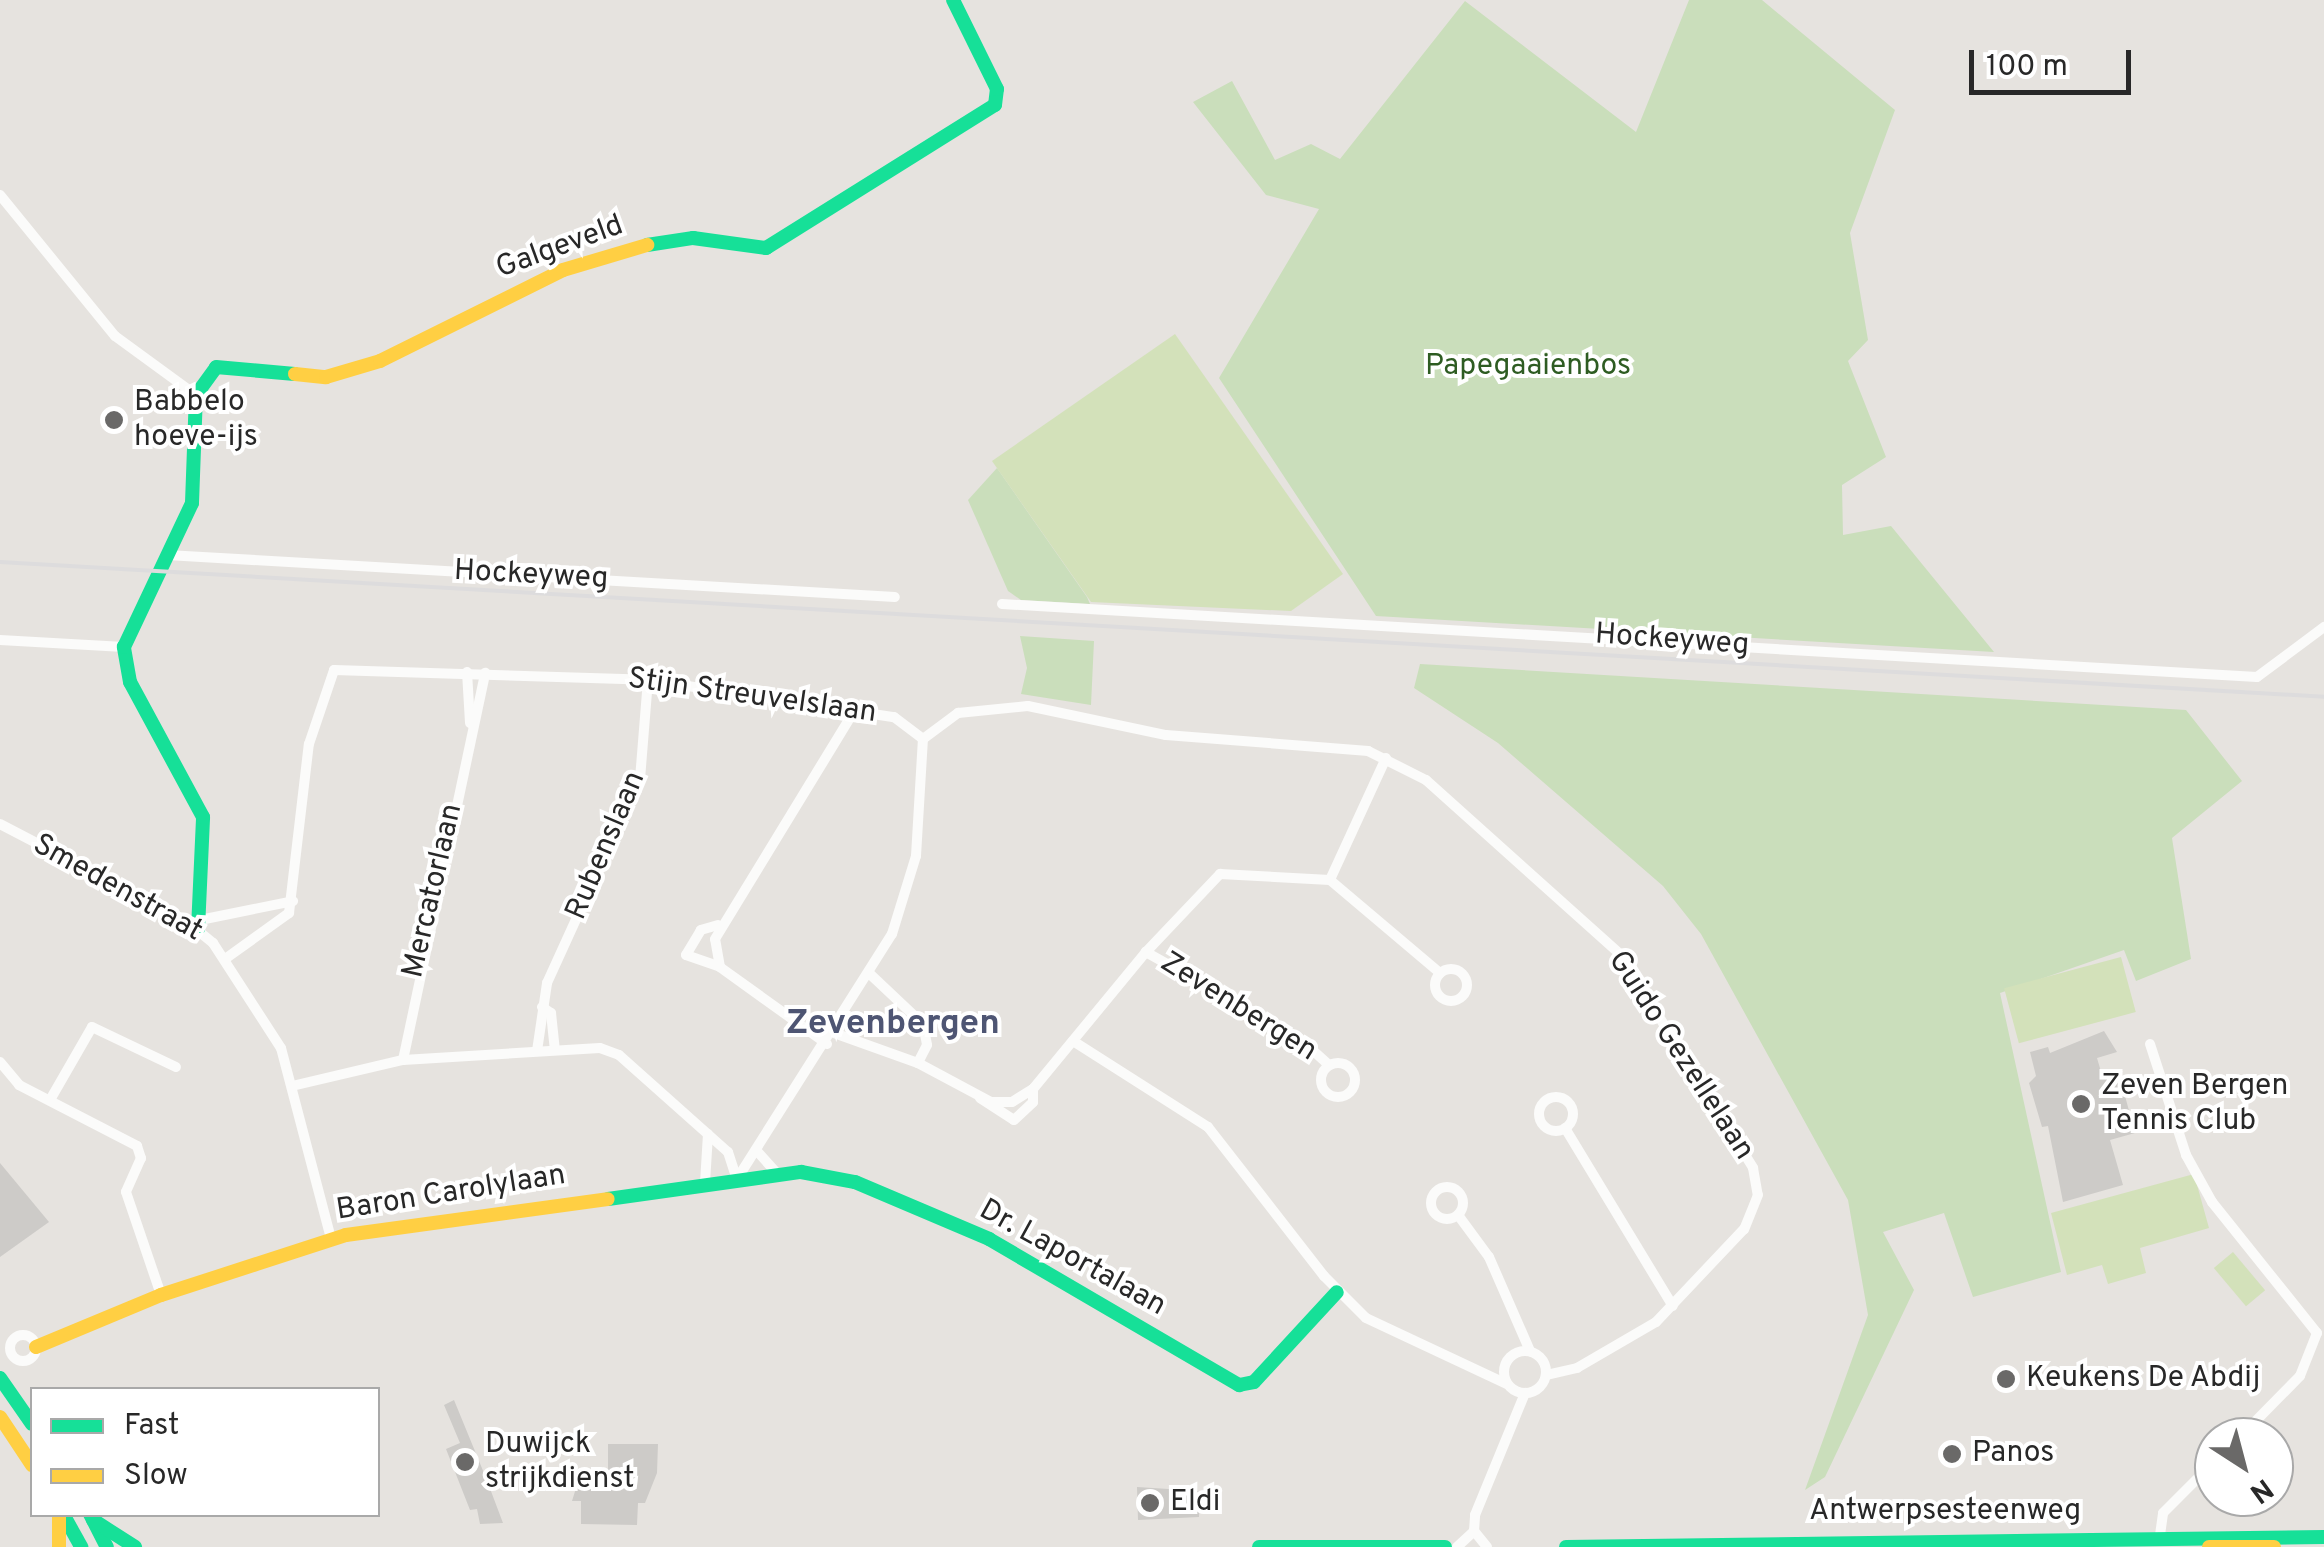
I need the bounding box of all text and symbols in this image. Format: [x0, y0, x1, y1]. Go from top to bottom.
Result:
scale bar [1974, 30, 2136, 92]
text: 100 m [1986, 49, 2068, 86]
street label: Galgeveld [492, 208, 628, 288]
park label: Papegaaienbos [1425, 349, 1631, 385]
place label: Babbelo hoeve-ijs [134, 385, 258, 456]
marker: Babbelo hoeve-ijs [103, 409, 125, 431]
street label: Hockeyweg [453, 554, 609, 598]
street label: Hockeyweg [1594, 618, 1750, 664]
street label: Stijn Streuvelslaan [625, 662, 879, 732]
street label: Rubenslaan [560, 766, 654, 926]
street label: Mercatorlaan [396, 800, 472, 982]
street label: Smedenstraat [26, 828, 208, 950]
street label: Guido Gezellelaan [1599, 945, 1761, 1167]
street label: Zevenbergen [1153, 946, 1323, 1070]
district label: Zevenbergen [786, 1003, 1000, 1045]
place label: Zeven Bergen Tennis Club [2101, 1069, 2288, 1140]
marker: Zeven Bergen Tennis Club [2070, 1093, 2092, 1115]
street label: Baron Carolylaan [334, 1158, 568, 1230]
street label: Dr. Laportalaan [972, 1193, 1172, 1325]
place label: Keukens De Abdij [2026, 1361, 2262, 1397]
marker: Keukens De Abdij [1995, 1368, 2017, 1390]
legend [30, 1387, 380, 1517]
text: Fast [124, 1408, 179, 1445]
north arrow [2194, 1417, 2294, 1517]
place label: Duwijck strijkdienst [485, 1427, 635, 1498]
place label: Panos [1972, 1436, 2054, 1472]
marker: Panos [1941, 1443, 1963, 1465]
marker: Duwijck strijkdienst [454, 1451, 476, 1473]
text: Slow [124, 1458, 188, 1495]
text: N [2242, 1469, 2279, 1510]
place label: Eldi [1170, 1485, 1220, 1521]
marker: Eldi [1139, 1492, 1161, 1514]
street label: Antwerpsesteenweg [1809, 1494, 2081, 1530]

